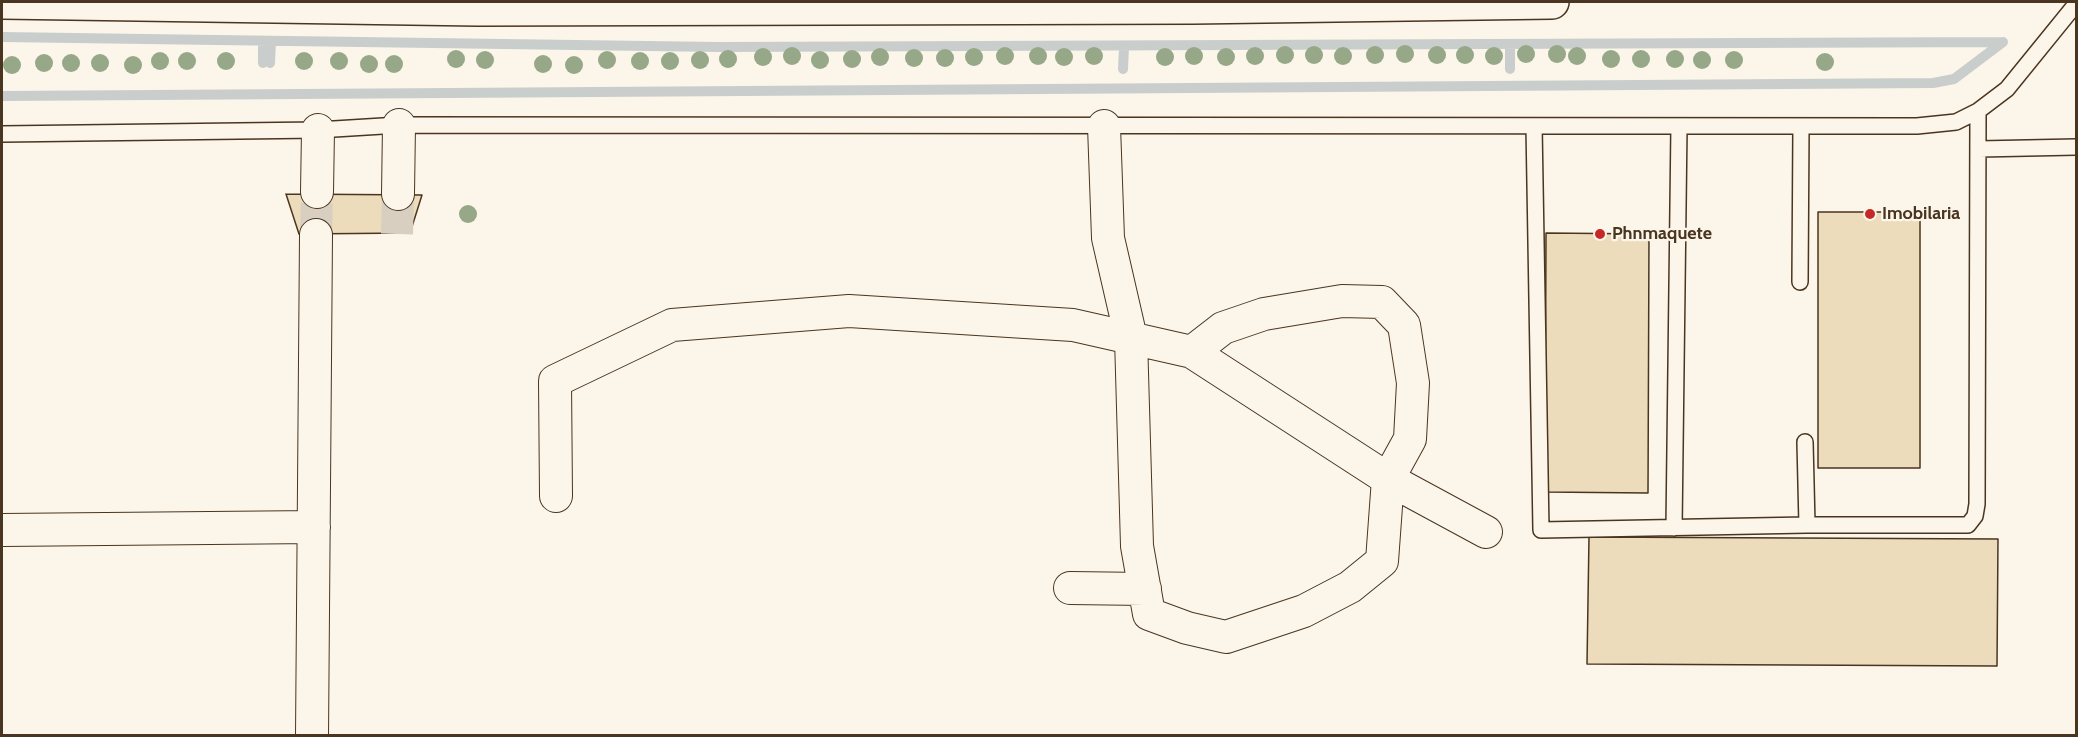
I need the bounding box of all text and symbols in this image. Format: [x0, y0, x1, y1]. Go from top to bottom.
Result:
place label: Imobilaria [1882, 203, 1960, 225]
marker: Imobilaria [1863, 207, 1877, 221]
place label: Phnmaquete [1612, 223, 1712, 245]
marker: Phnmaquete [1593, 227, 1607, 241]

